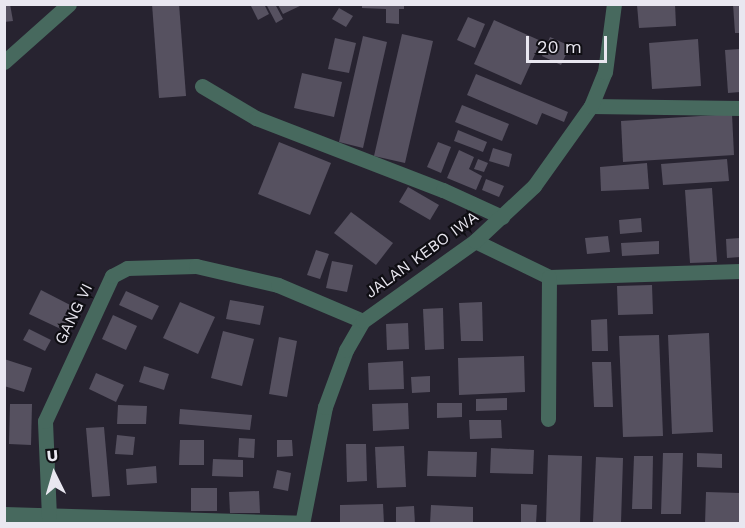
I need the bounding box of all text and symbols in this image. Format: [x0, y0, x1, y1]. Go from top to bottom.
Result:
scale bar [529, 24, 610, 62]
text: 20 m [537, 36, 582, 57]
street label: JALAN KEBO IWA [362, 208, 482, 302]
street label: GANG VI [51, 280, 97, 348]
north arrow [24, 444, 84, 504]
text: U [46, 446, 59, 466]

